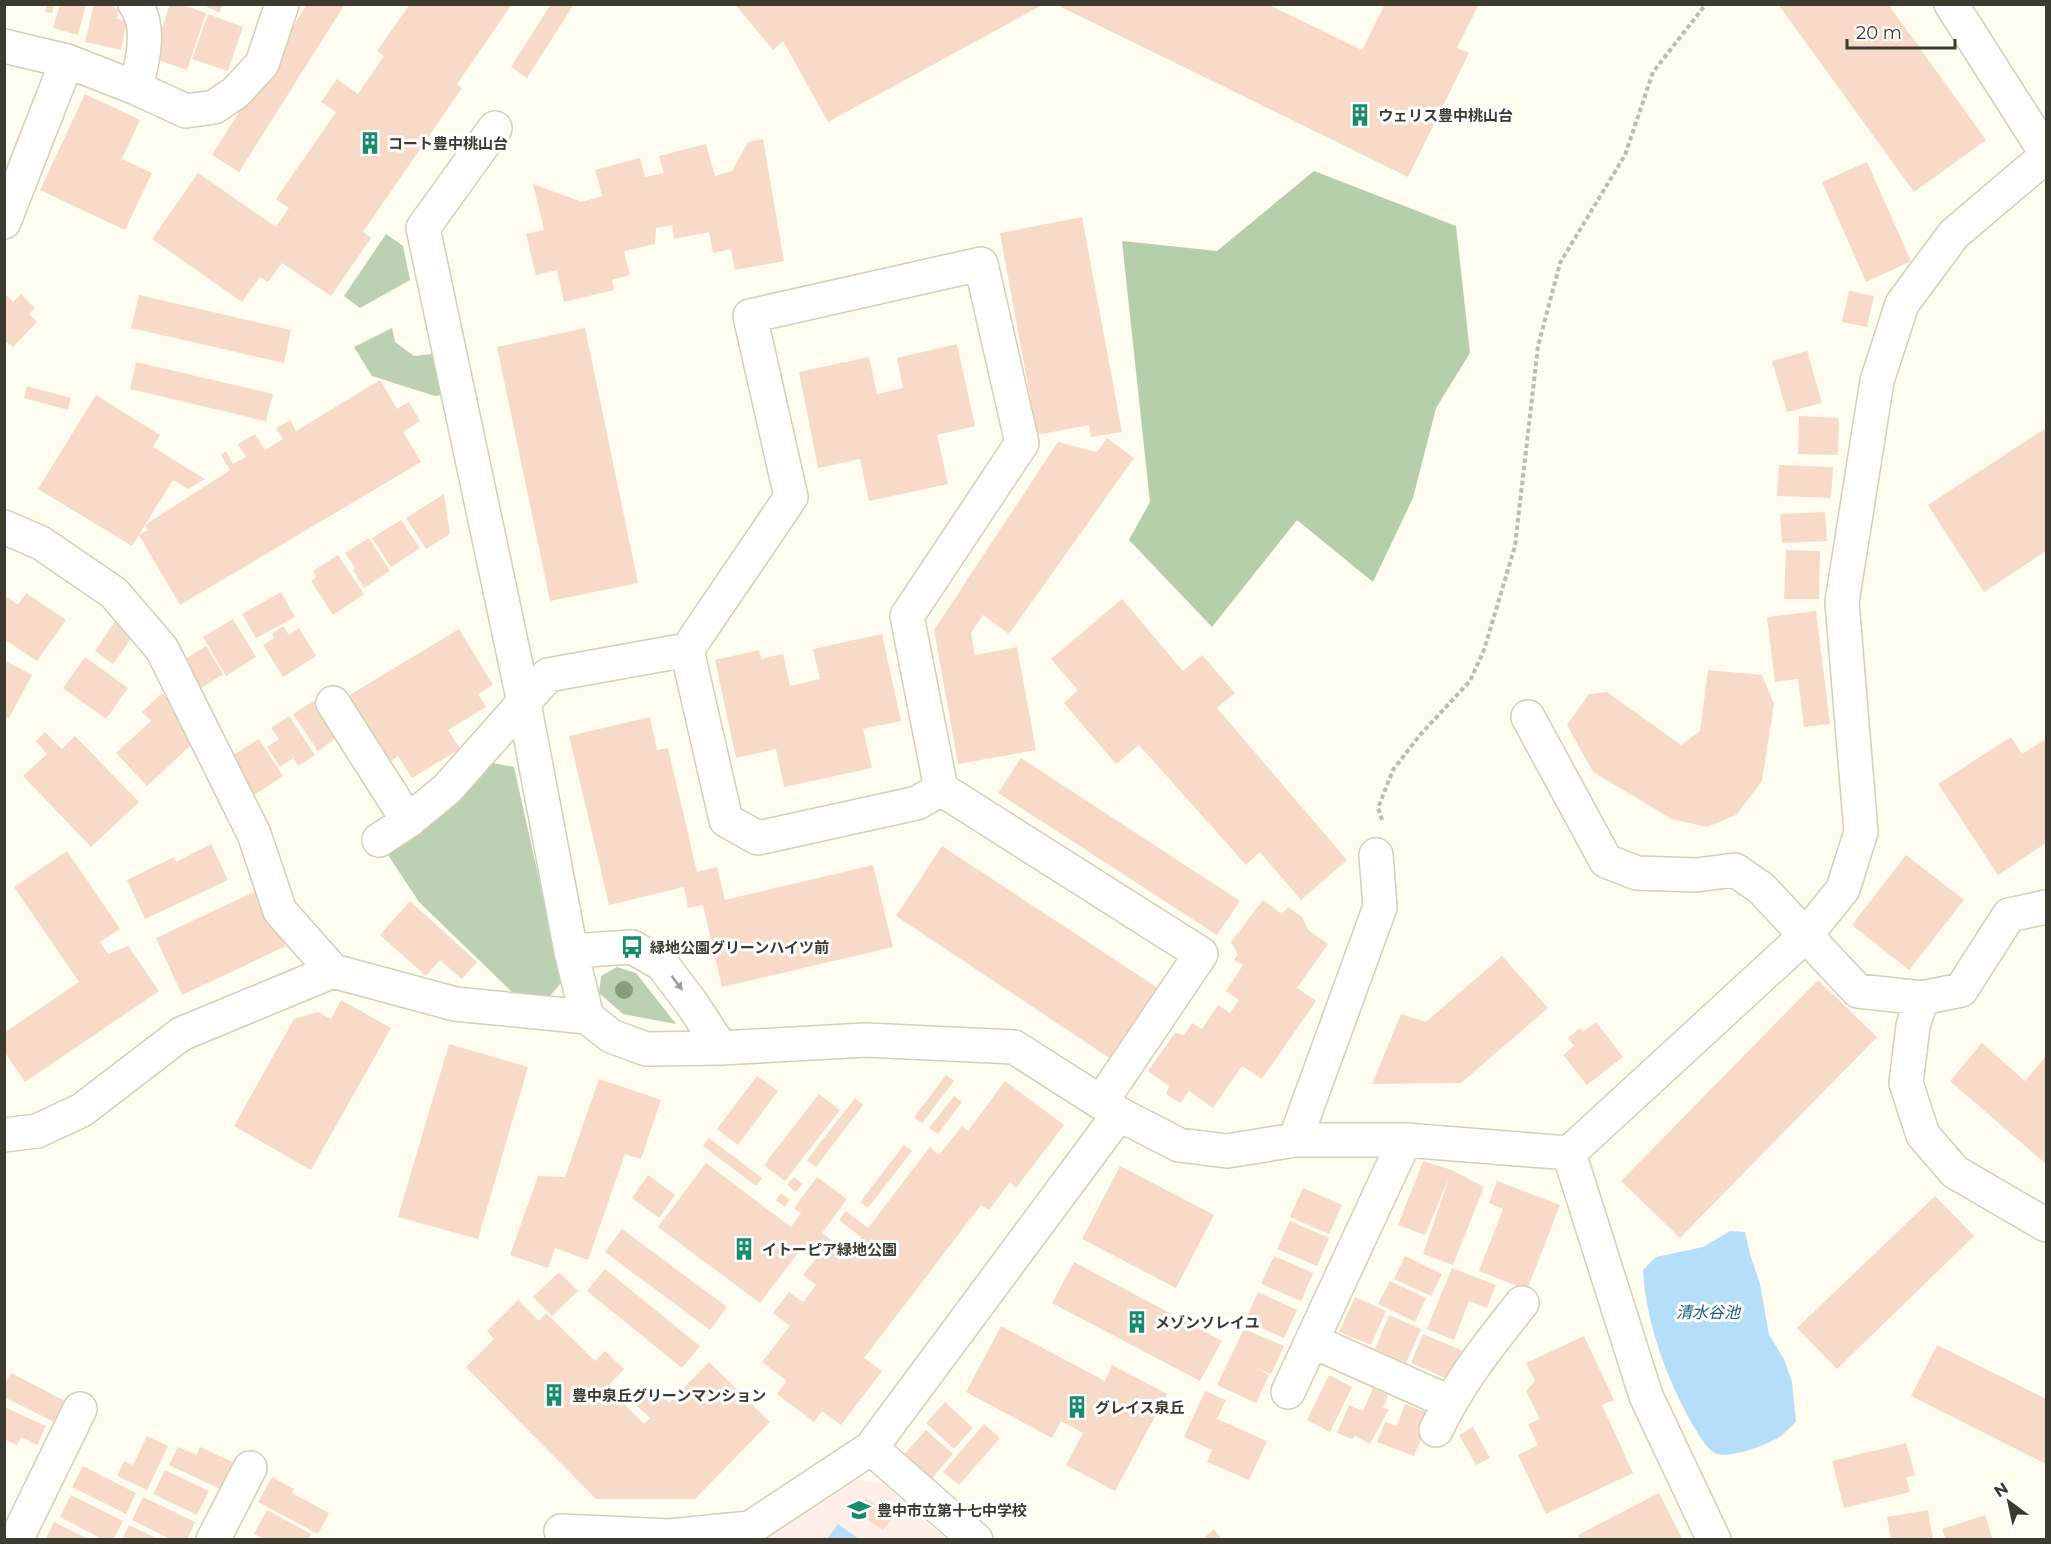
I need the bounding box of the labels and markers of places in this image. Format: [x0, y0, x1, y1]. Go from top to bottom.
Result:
building icon: ウェリス豊中桃山台 [1347, 102, 1373, 128]
place label: ウェリス豊中桃山台 [1378, 106, 1513, 125]
building icon: コート豊中桃山台 [357, 130, 383, 156]
place label: コート豊中桃山台 [388, 134, 508, 153]
bus stop icon: 緑地公園グリーンハイツ前 [619, 934, 645, 960]
place label: 緑地公園グリーンハイツ前 [650, 938, 829, 957]
building icon: イトーピア緑地公園 [731, 1236, 757, 1262]
place label: イトーピア緑地公園 [762, 1240, 897, 1259]
building icon: メゾンソレイユ [1124, 1309, 1150, 1335]
place label: メゾンソレイユ [1155, 1313, 1260, 1332]
building icon: 豊中泉丘グリーンマンション [541, 1382, 567, 1408]
place label: 豊中泉丘グリーンマンション [572, 1386, 766, 1405]
building icon: グレイス泉丘 [1064, 1394, 1090, 1420]
place label: グレイス泉丘 [1095, 1398, 1185, 1417]
school or university icon: 豊中市立第十七中学校 [846, 1497, 872, 1523]
place label: 豊中市立第十七中学校 [877, 1501, 1027, 1520]

